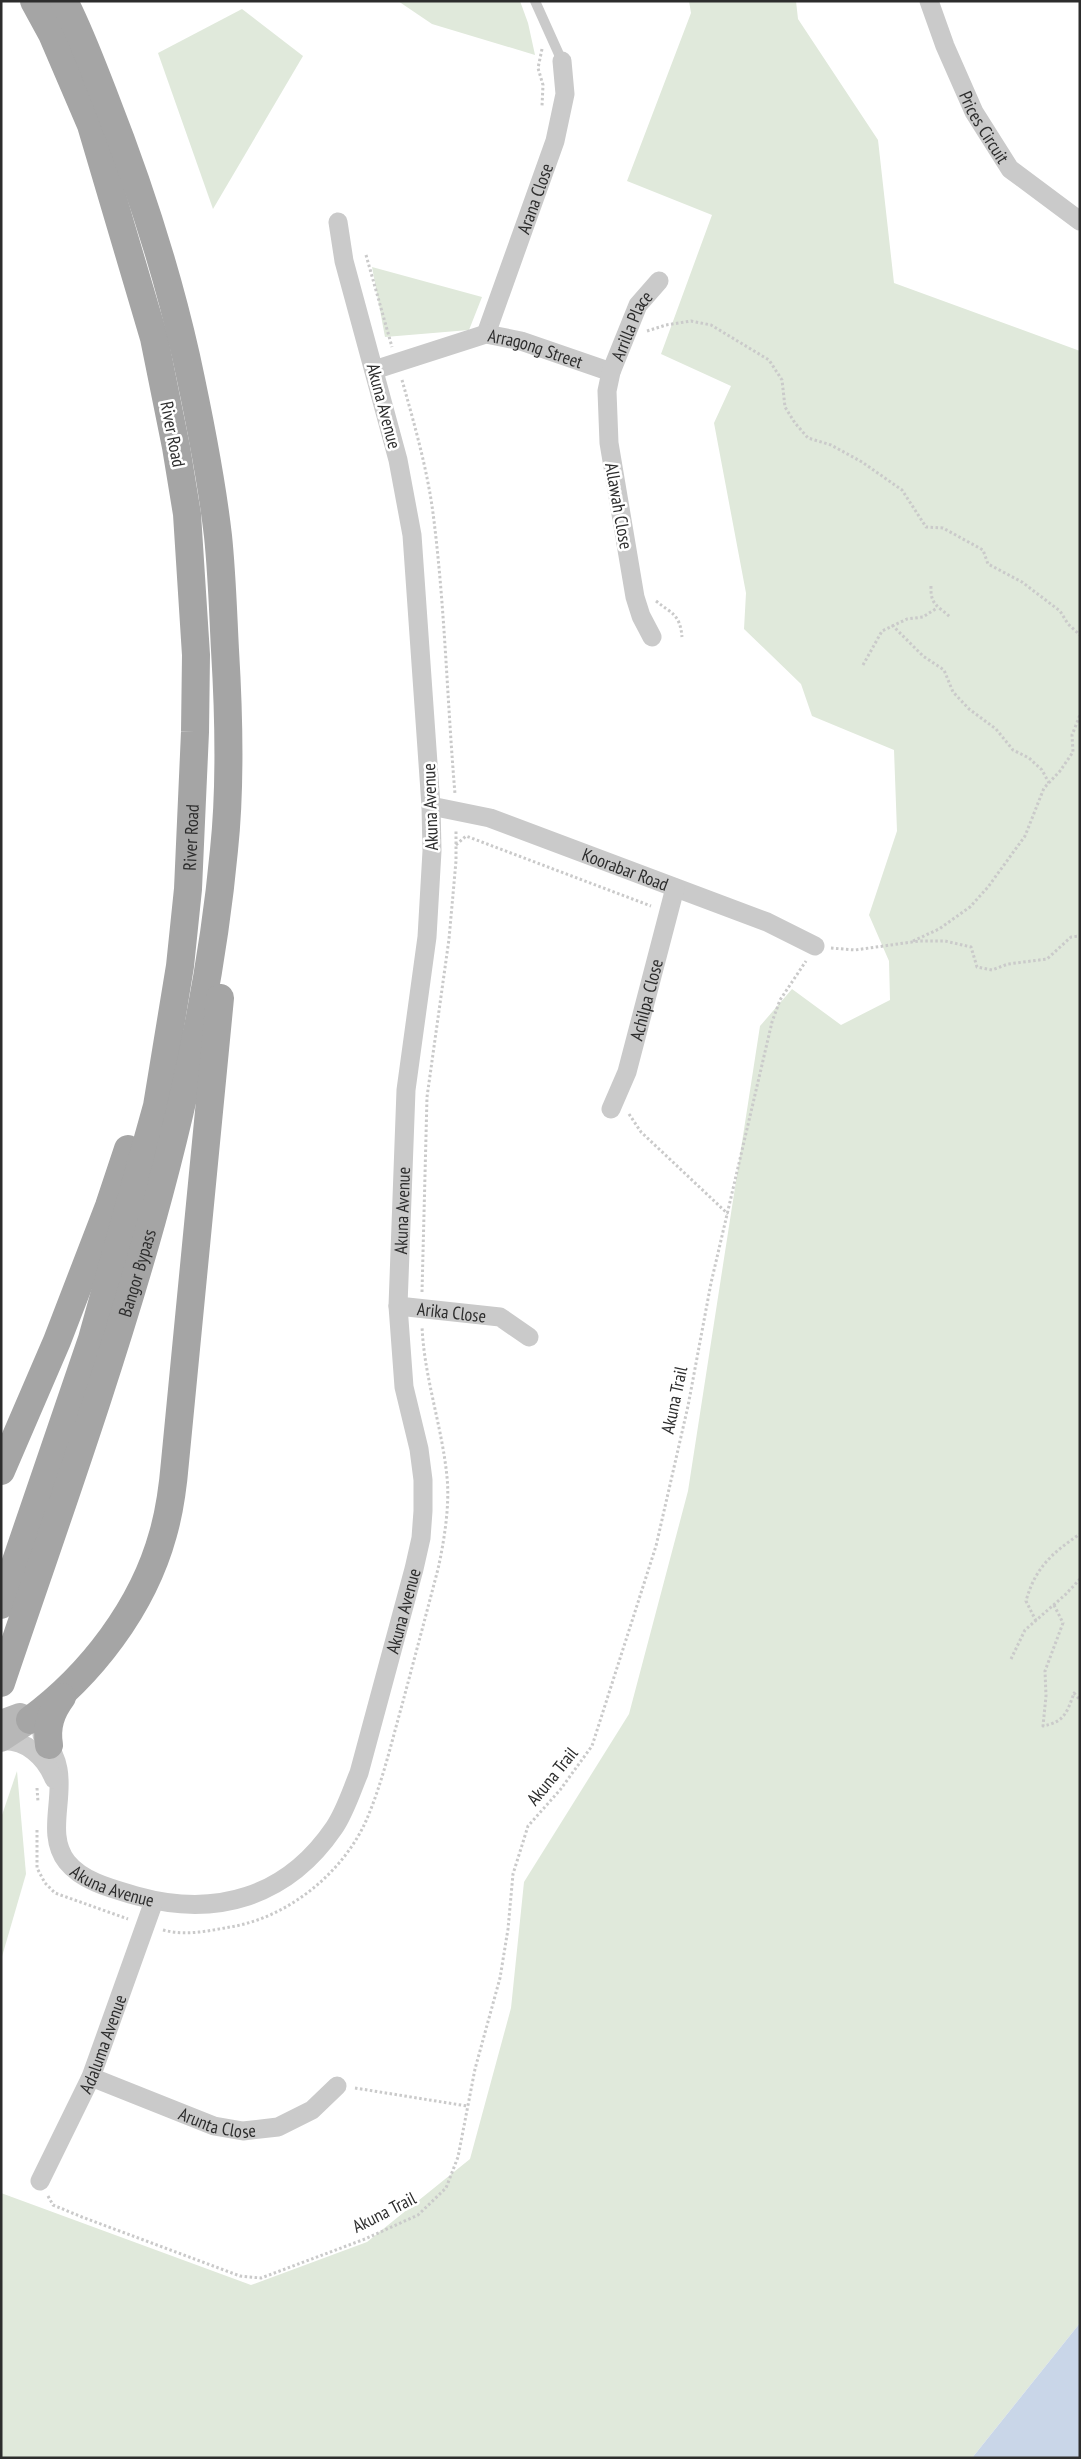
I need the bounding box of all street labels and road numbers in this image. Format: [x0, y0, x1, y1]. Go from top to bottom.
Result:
street label: Prices Circuit [955, 87, 1015, 167]
street label: Arana Close [511, 160, 558, 237]
street label: Arrilla Place [605, 285, 657, 364]
street label: Arragong Street [486, 323, 586, 373]
street label: Akuna Avenue [362, 361, 406, 451]
street label: River Road [155, 399, 191, 469]
street label: Allawah Close [600, 461, 638, 551]
street label: Akuna Avenue [417, 763, 443, 851]
street label: River Road [177, 804, 203, 871]
street label: Koorabar Road [579, 842, 672, 896]
street label: Achilpa Close [624, 956, 668, 1043]
street label: Akuna Avenue [388, 1166, 415, 1255]
street label: Bangor Bypass [113, 1226, 160, 1320]
street label: Arika Close [416, 1297, 487, 1327]
street label: Akuna Trail [656, 1363, 693, 1436]
street label: Akuna Avenue [380, 1566, 425, 1656]
street label: Akuna Trail [522, 1742, 583, 1810]
street label: Akuna Avenue [66, 1860, 156, 1911]
street label: Adaluma Avenue [73, 1991, 131, 2097]
street label: Arunta Close [175, 2102, 257, 2143]
street label: Akuna Trail [348, 2186, 420, 2238]

